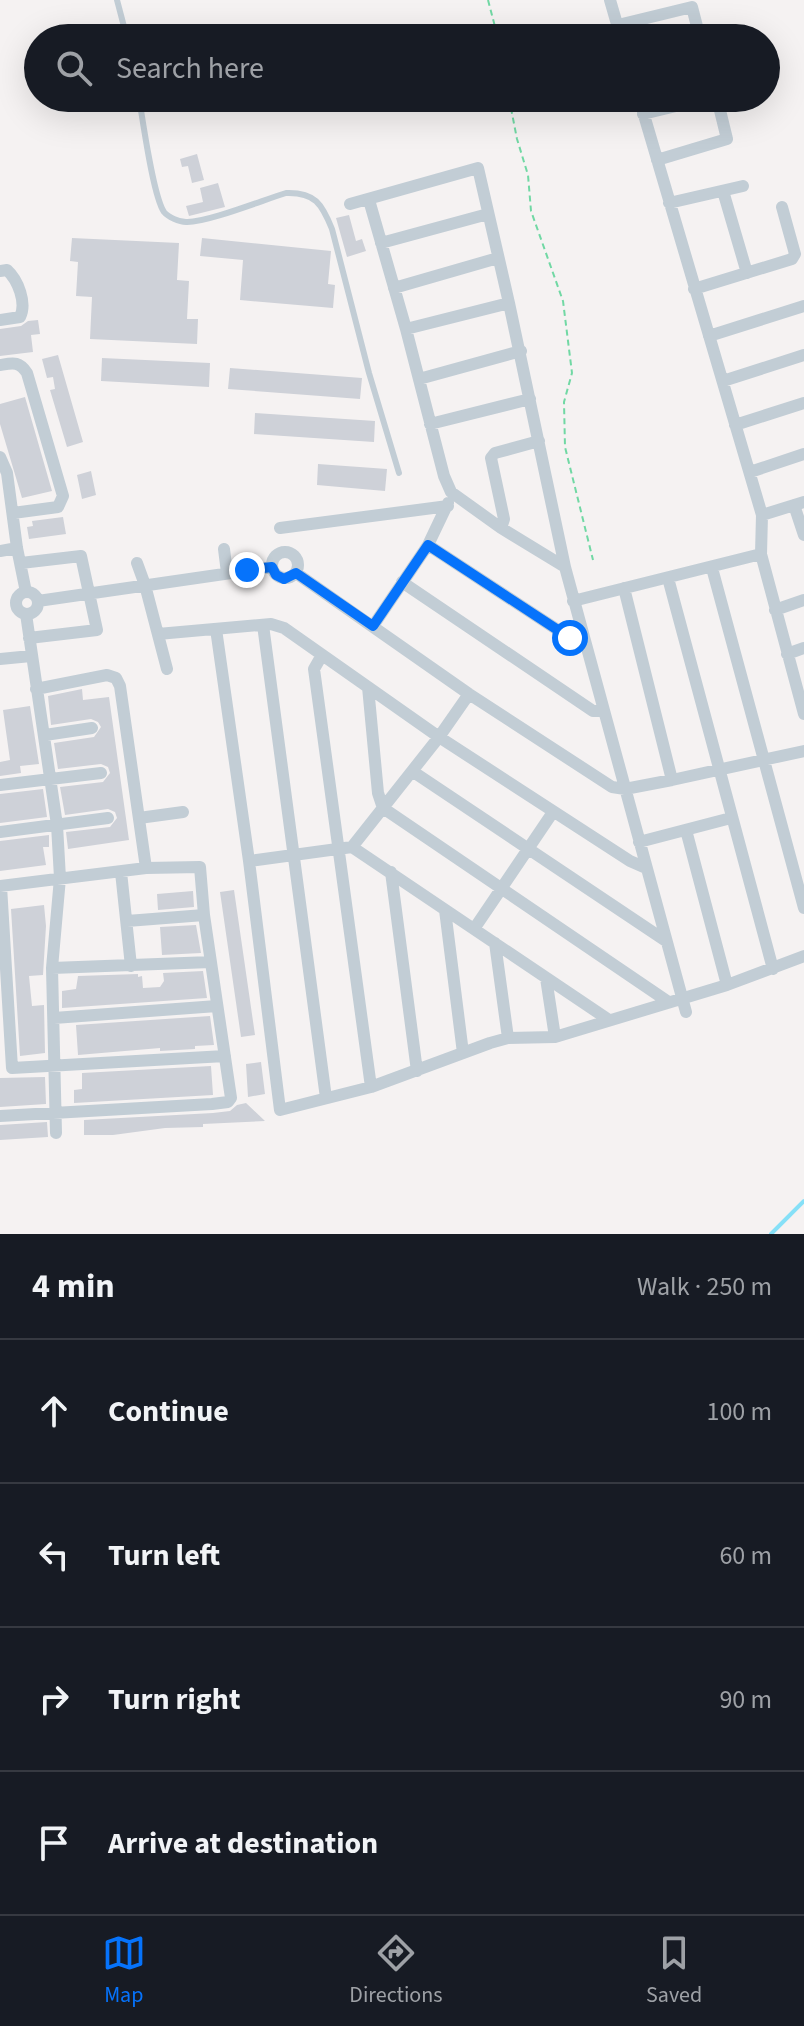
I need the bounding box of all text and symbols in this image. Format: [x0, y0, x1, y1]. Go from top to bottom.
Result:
search box [24, 24, 780, 112]
icon: search [52, 46, 96, 90]
text: Search here [116, 47, 264, 90]
route end [229, 552, 265, 588]
route start [552, 620, 588, 656]
text: 4 min [32, 1262, 115, 1311]
text: Walk · 250 m [637, 1268, 772, 1305]
icon: ahead [32, 1389, 76, 1433]
text: Continue [108, 1390, 229, 1433]
text: 100 m [706, 1393, 772, 1430]
icon: left [32, 1533, 76, 1577]
text: Turn left [108, 1534, 220, 1577]
text: 60 m [719, 1537, 772, 1574]
icon: right [32, 1677, 76, 1721]
text: Turn right [108, 1678, 240, 1721]
text: 90 m [719, 1681, 772, 1718]
icon: arrive [32, 1821, 76, 1865]
text: Arrive at destination [108, 1822, 378, 1865]
tab: Map [102, 1931, 146, 2011]
tab: Directions [349, 1931, 442, 2011]
tab: Saved [646, 1931, 702, 2011]

